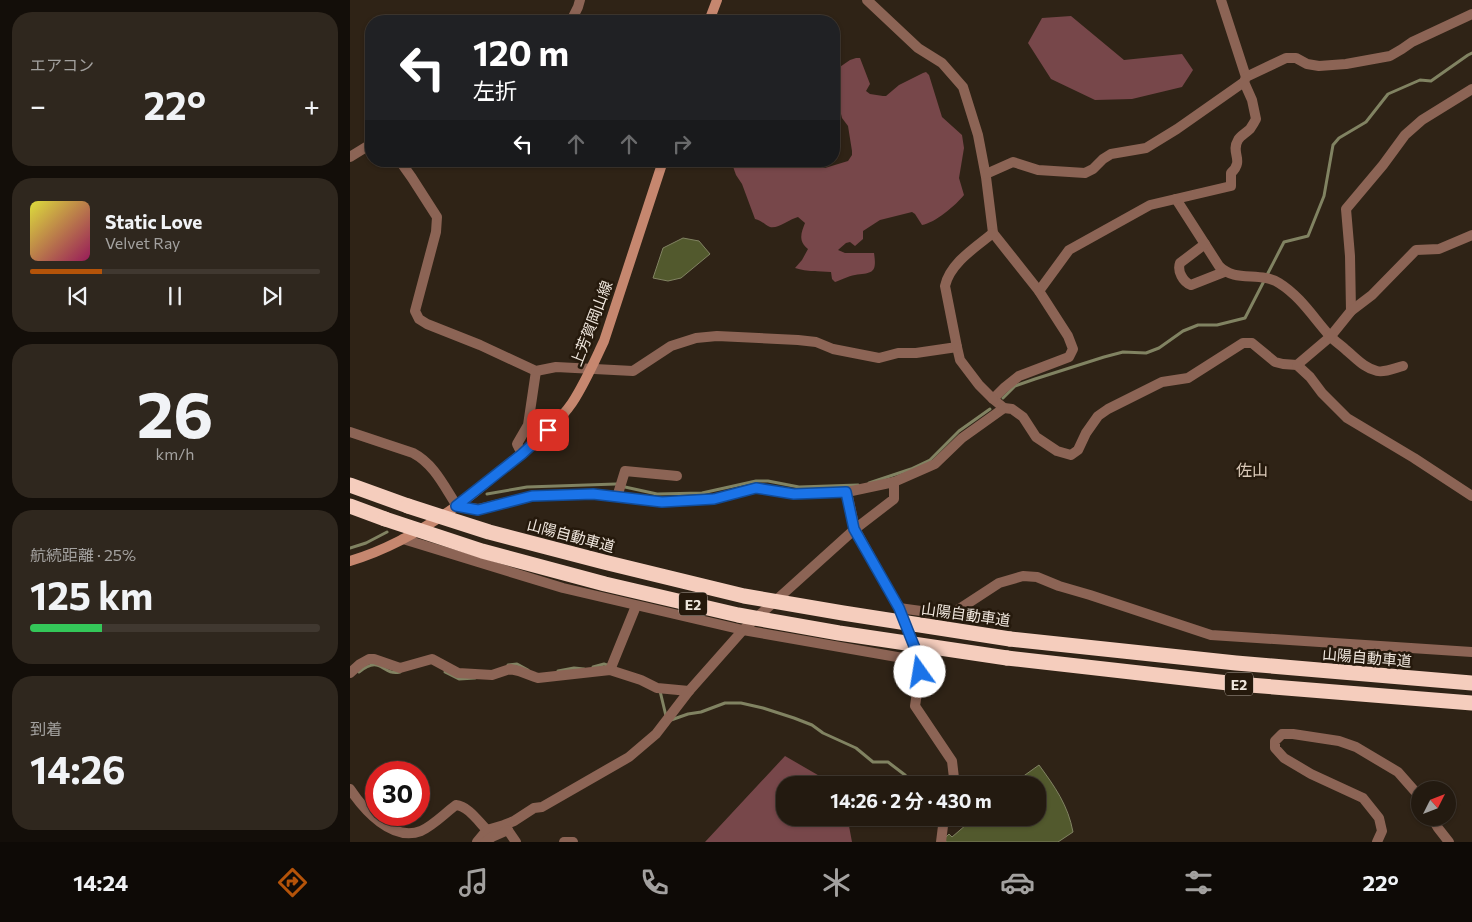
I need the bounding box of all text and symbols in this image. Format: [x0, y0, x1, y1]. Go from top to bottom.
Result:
text: 120 m [473, 30, 569, 73]
icon: left [390, 35, 455, 100]
text: エアコン [30, 55, 94, 74]
text: 左折 [473, 77, 517, 104]
text: 22° [143, 81, 206, 128]
text: − [30, 88, 46, 122]
text: + [304, 88, 320, 122]
icon: left [509, 130, 537, 158]
icon: ahead [562, 130, 590, 158]
icon: ahead [615, 130, 643, 158]
icon: right [668, 130, 696, 158]
text: Static Love [105, 210, 202, 233]
text: Velvet Ray [105, 233, 180, 252]
street label: 上芳賀岡山線 [566, 278, 616, 368]
icon: previous [64, 282, 92, 310]
icon: pause [161, 282, 189, 310]
icon: next [258, 282, 286, 310]
text: 26 [137, 372, 213, 451]
pin [527, 409, 569, 451]
icon: arrive [534, 416, 562, 444]
text: km/h [156, 444, 194, 463]
district label: 佐山 [1236, 460, 1268, 479]
street label: 山陽自動車道 [525, 515, 617, 555]
text: 航続距離 · 25% [30, 545, 136, 564]
text: 125 km [30, 571, 153, 618]
road number: E2 [679, 592, 707, 616]
street label: 山陽自動車道 [920, 599, 1012, 629]
street label: 山陽自動車道 [1321, 644, 1413, 670]
position arrow [893, 645, 945, 697]
road number: E2 [1225, 672, 1253, 696]
text: 到着 [30, 719, 62, 738]
text: 14:26 [30, 745, 125, 792]
speed limit sign: 30 [365, 761, 430, 826]
north arrow [1411, 781, 1456, 826]
map controls [1411, 781, 1456, 826]
text: 14:26 · 2 分 · 430 m [830, 789, 992, 812]
icon: directions [275, 865, 310, 900]
icon: music [456, 865, 491, 900]
icon: phone [637, 865, 672, 900]
icon: climate [819, 865, 854, 900]
icon: car [1000, 865, 1035, 900]
icon: filters [1181, 865, 1216, 900]
text: 14:24 [73, 869, 128, 896]
text: 22° [1363, 869, 1399, 896]

